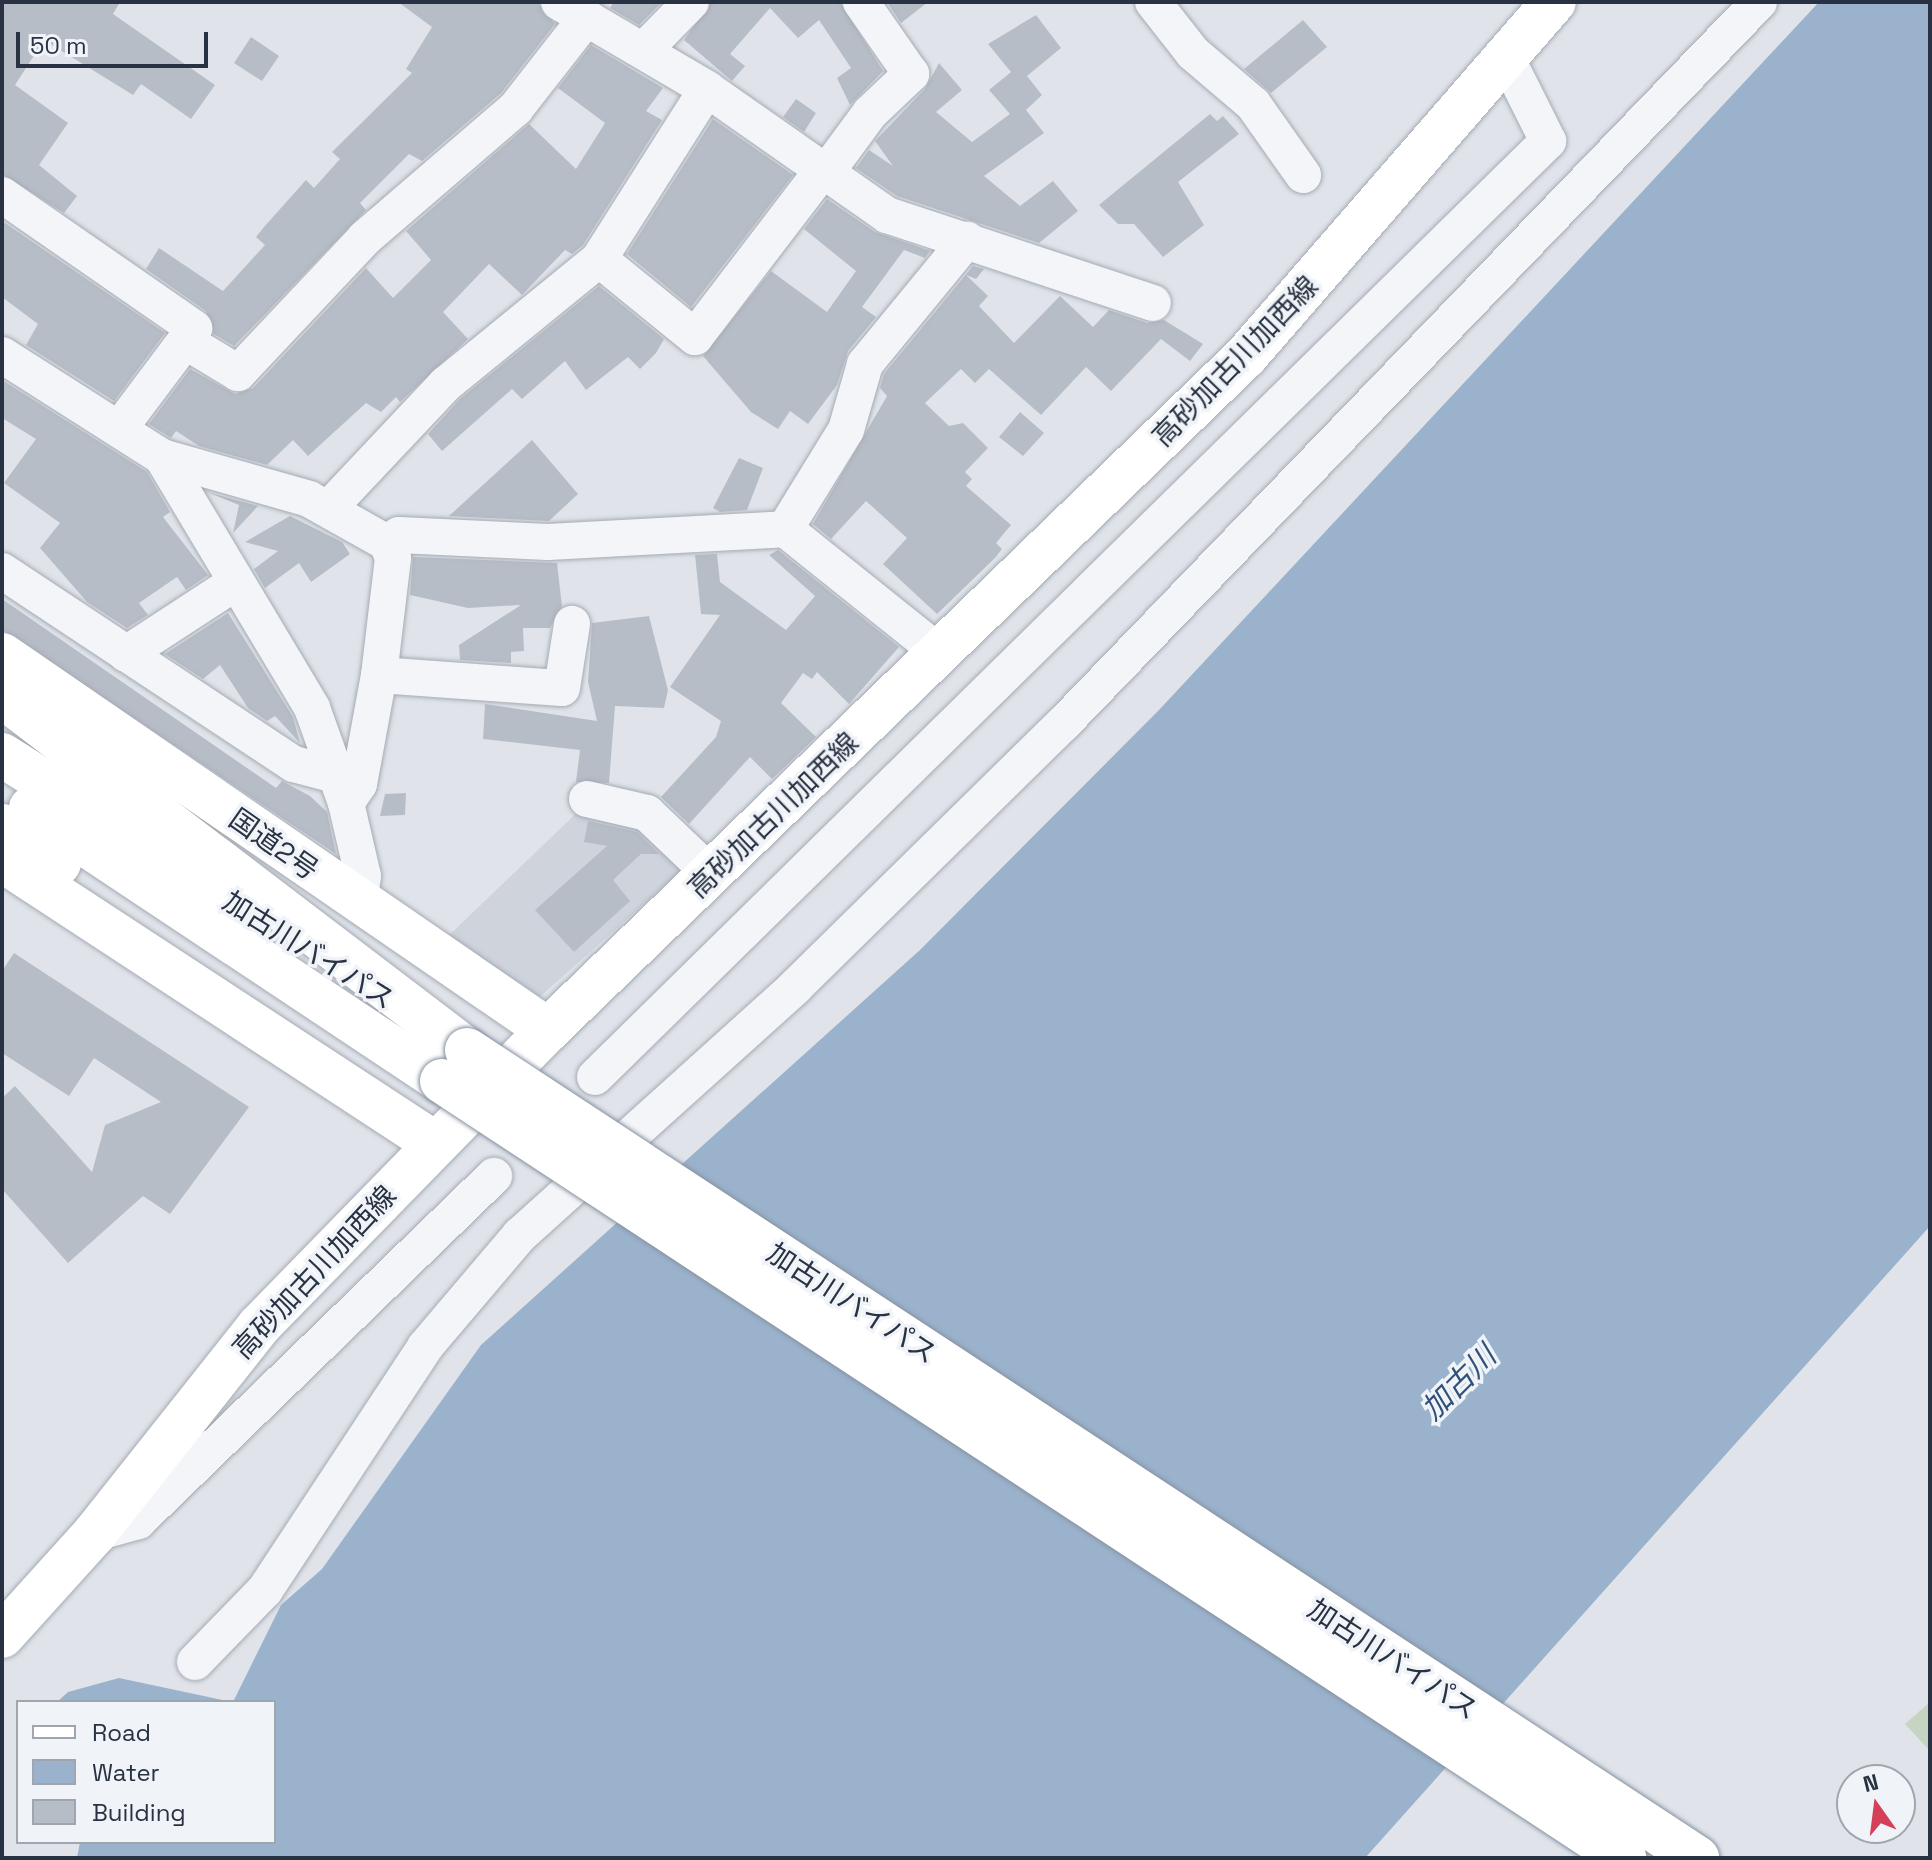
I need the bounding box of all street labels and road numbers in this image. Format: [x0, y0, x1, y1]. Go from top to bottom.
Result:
street label: 高砂加古川加西線 [1145, 269, 1325, 453]
street label: 高砂加古川加西線 [681, 725, 865, 905]
street label: 国道2号 [223, 801, 325, 887]
street label: 加古川バイパス [217, 884, 401, 1016]
street label: 高砂加古川加西線 [225, 1179, 403, 1365]
street label: 加古川バイパス [761, 1236, 943, 1370]
street label: 加古川バイパス [1302, 1592, 1484, 1726]

